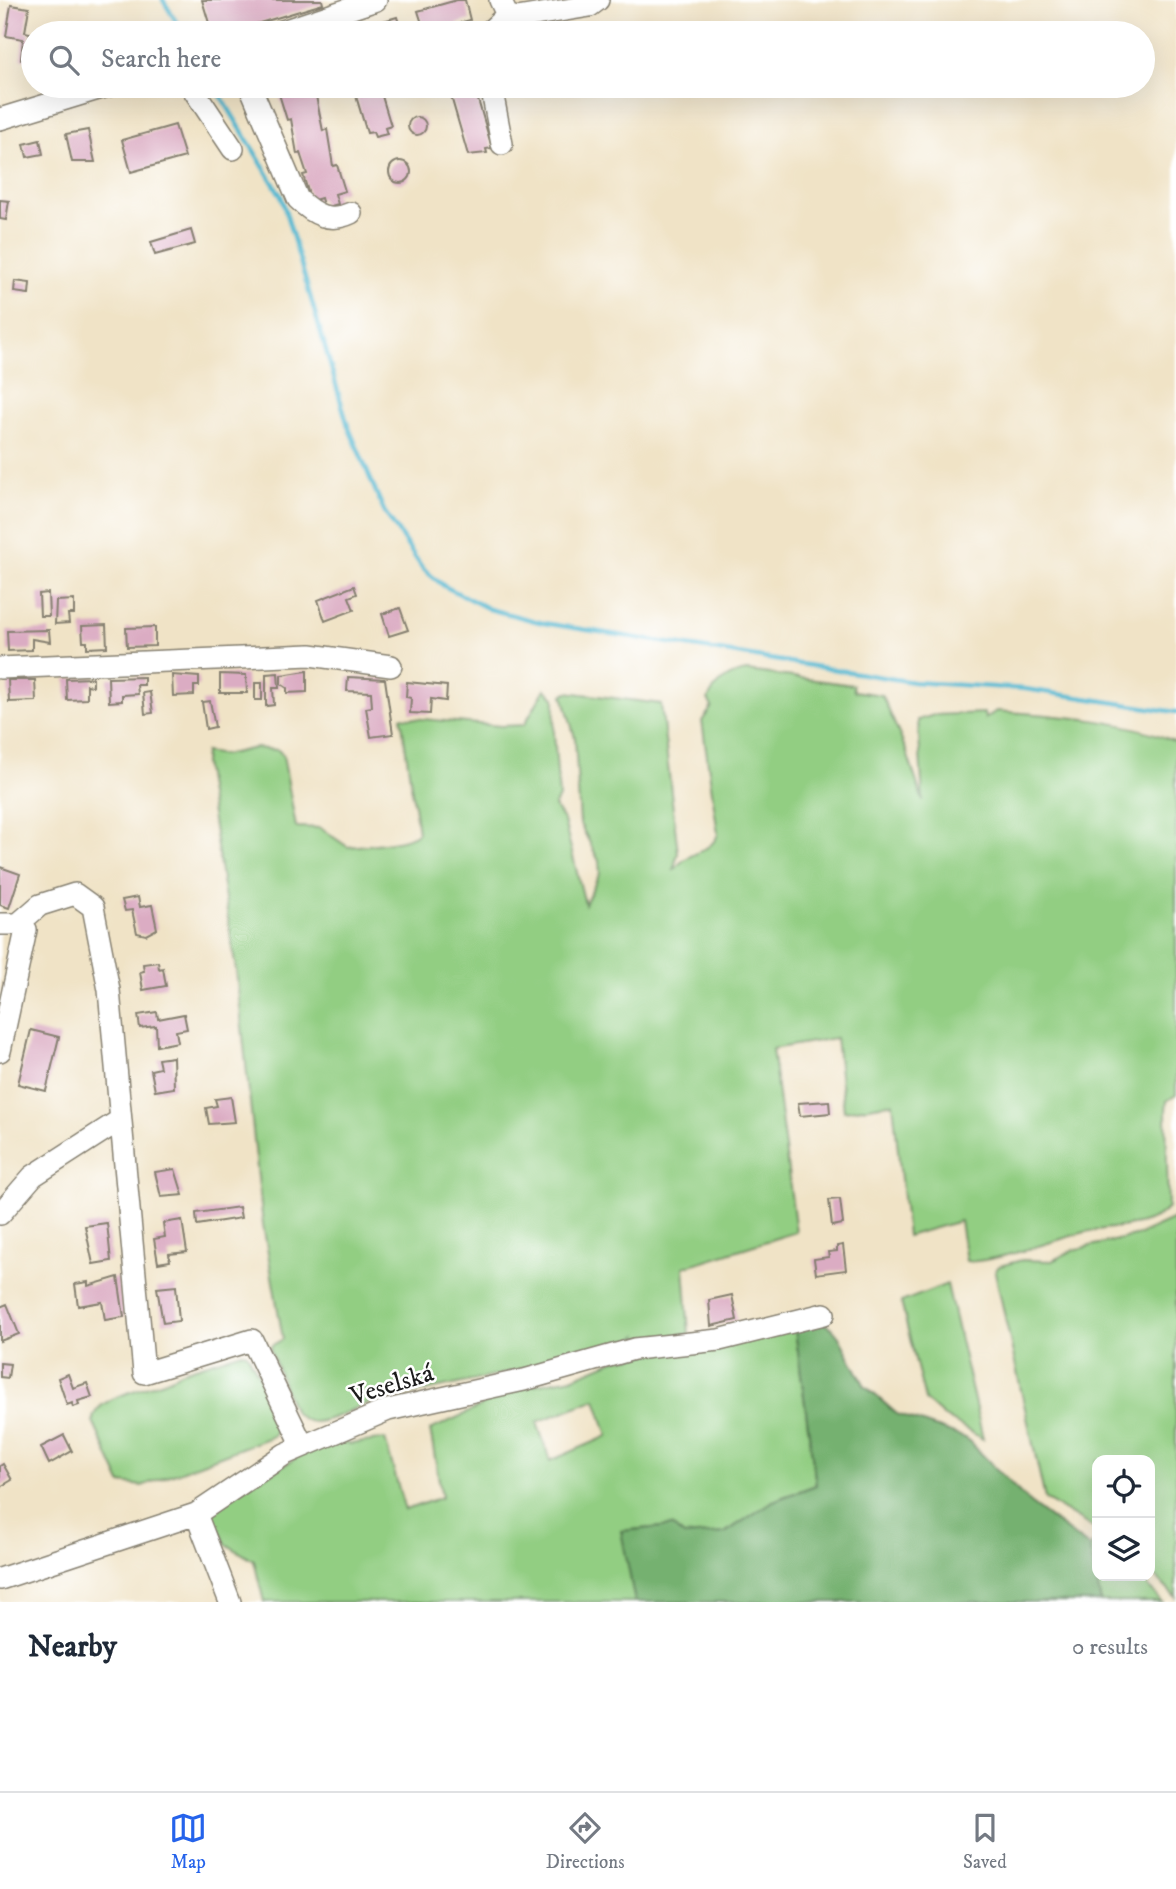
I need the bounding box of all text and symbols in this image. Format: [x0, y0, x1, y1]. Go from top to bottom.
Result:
search box [21, 21, 1155, 98]
icon: search [45, 41, 83, 79]
text: Search here [101, 43, 221, 76]
street label: Veselská [345, 1357, 438, 1414]
map controls [1092, 1455, 1155, 1581]
button: locate [1092, 1455, 1155, 1518]
button: layers [1092, 1518, 1155, 1581]
text: Nearby [28, 1629, 117, 1666]
text: 0 results [1072, 1633, 1148, 1662]
tab: Map [169, 1809, 207, 1874]
tab: Directions [546, 1809, 625, 1874]
tab: Saved [963, 1809, 1007, 1874]

